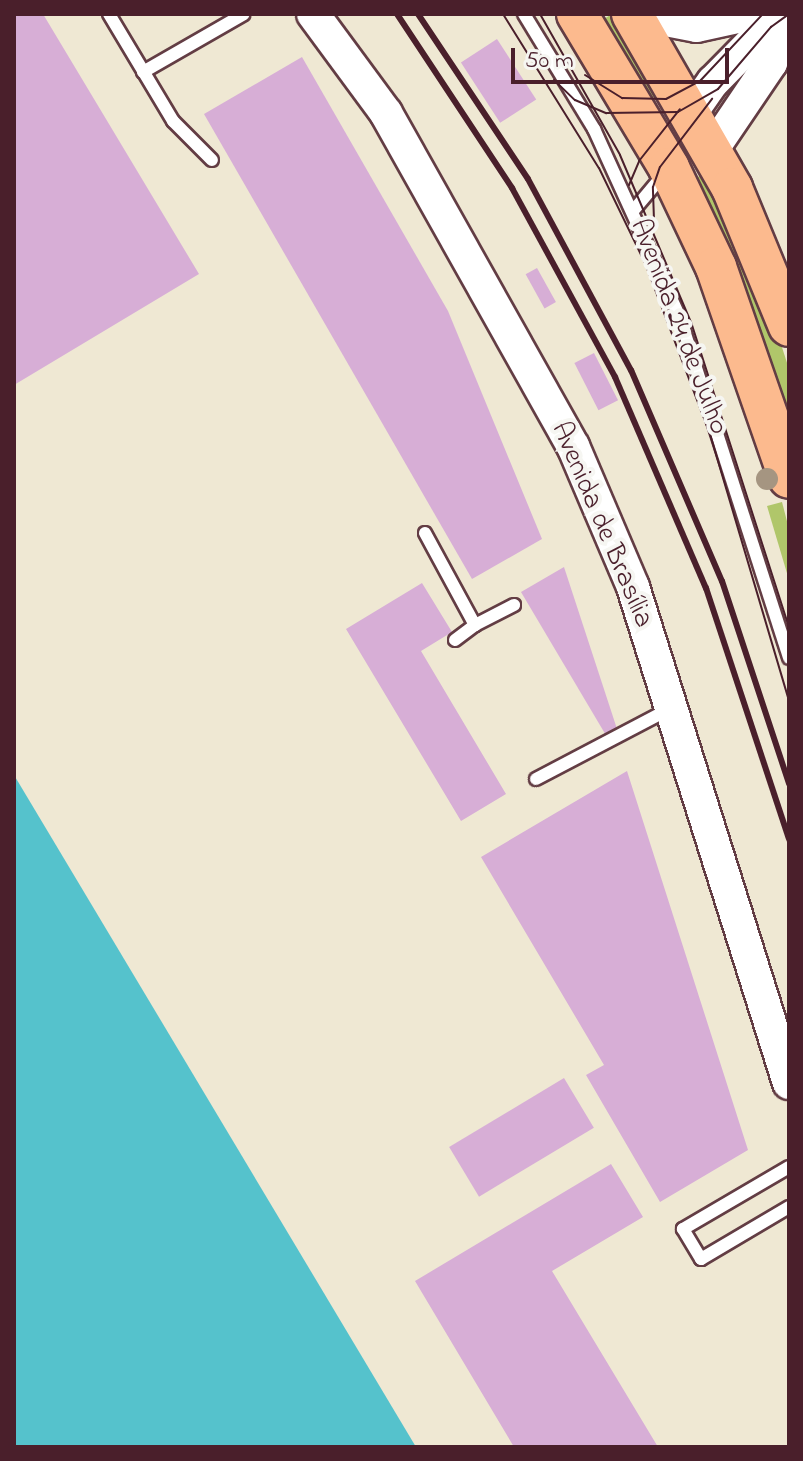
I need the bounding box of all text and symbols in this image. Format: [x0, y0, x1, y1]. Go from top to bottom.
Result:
scale bar [515, 32, 733, 82]
text: 50 m [525, 44, 574, 79]
street label: Avenida 24 de Julho [621, 215, 735, 439]
street label: Avenida de Brasília [543, 417, 659, 633]

